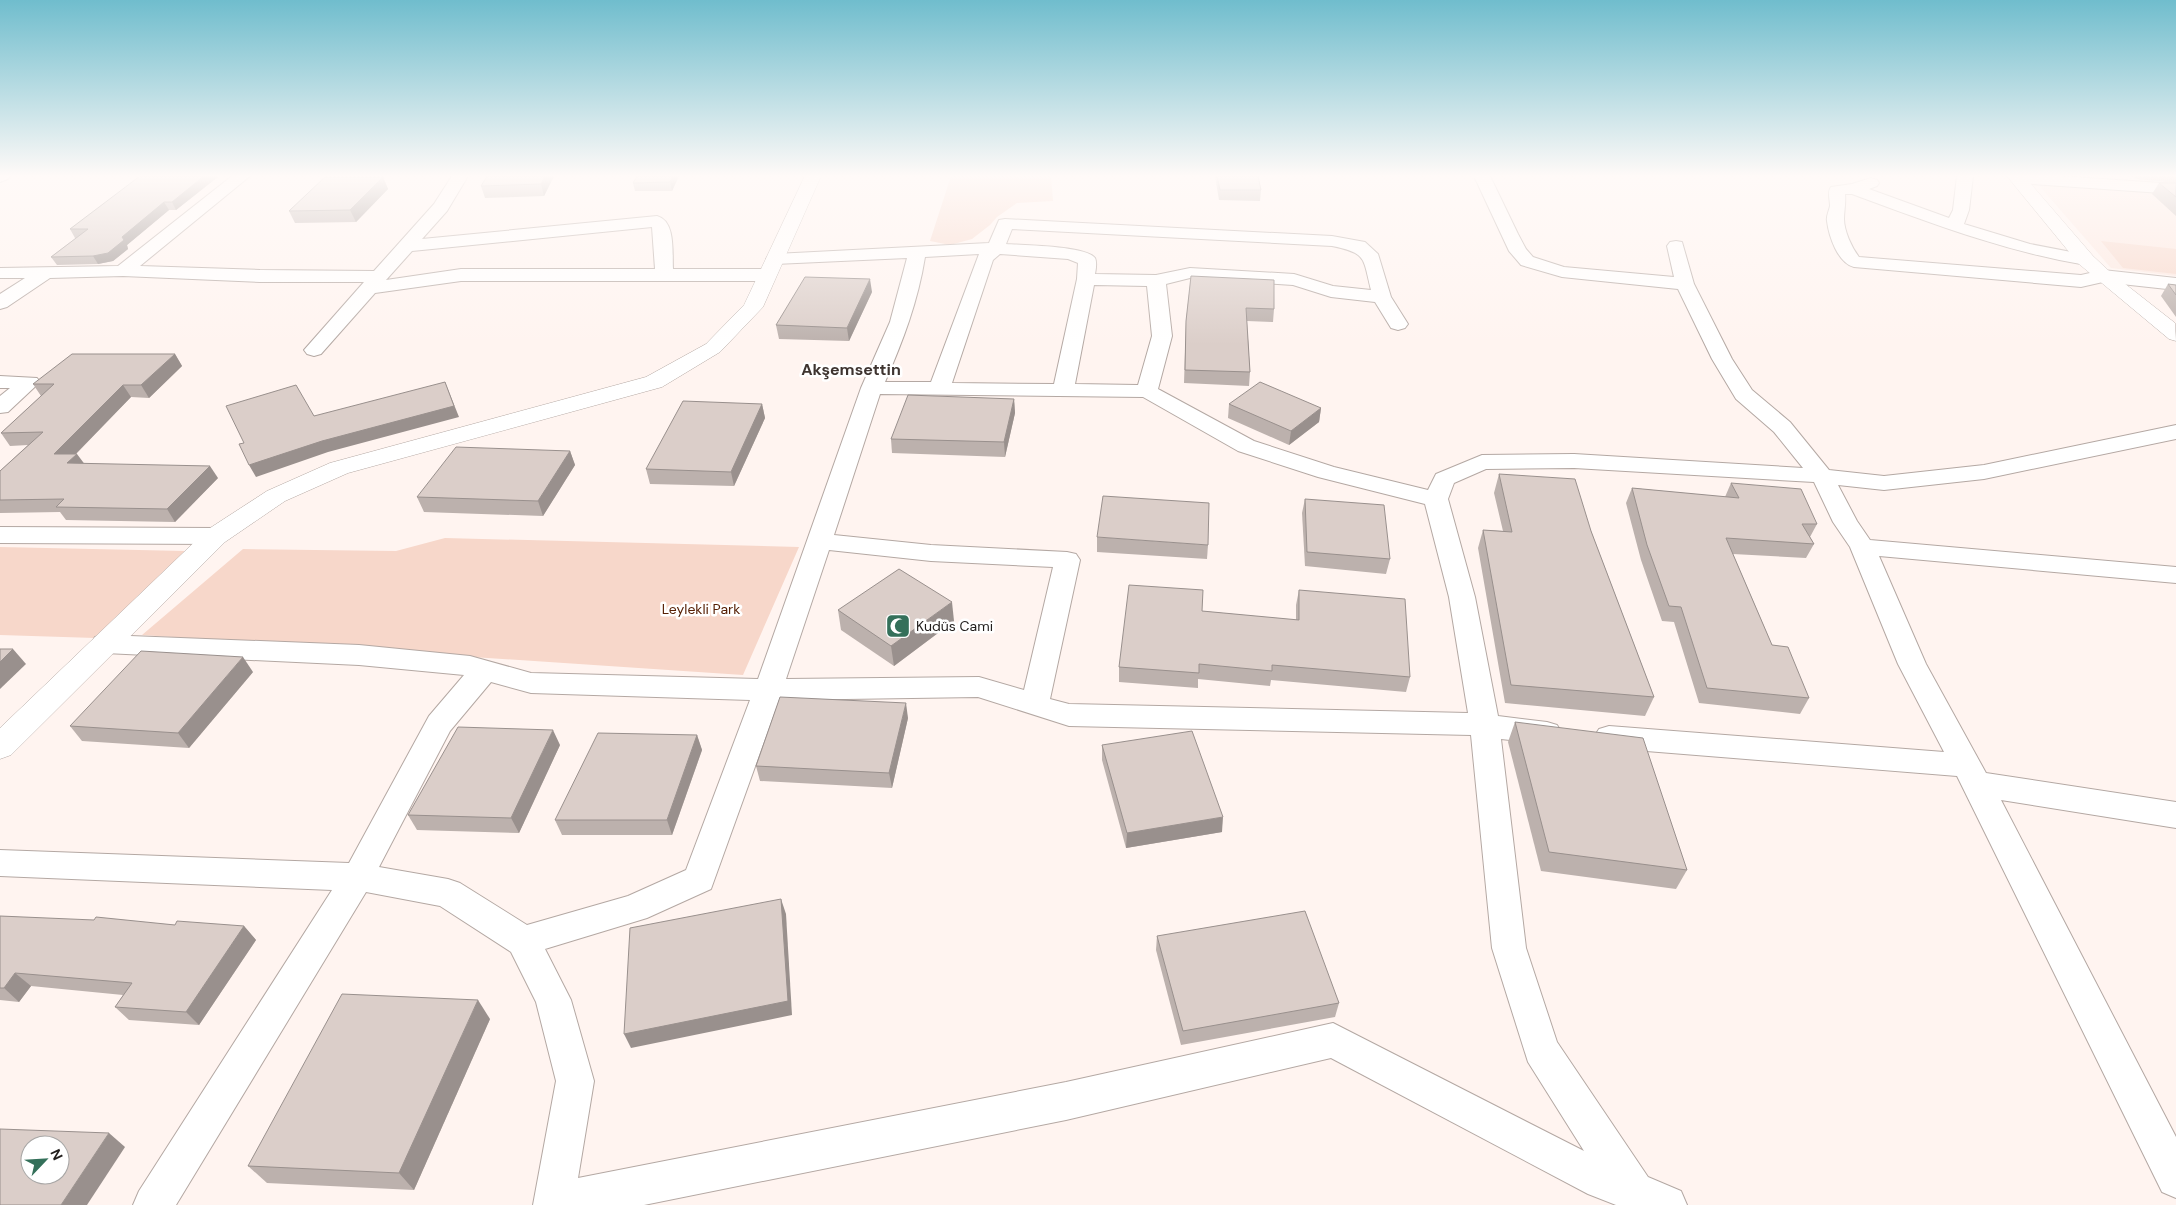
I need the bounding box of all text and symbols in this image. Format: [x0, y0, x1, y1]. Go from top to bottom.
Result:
district label: Akşemsettin [801, 359, 901, 380]
park label: Leylekli Park [662, 600, 740, 618]
mosque icon: Kudüs Cami [885, 613, 911, 639]
place label: Kudüs Cami [916, 617, 993, 635]
north arrow [20, 1135, 70, 1185]
text: N [46, 1146, 67, 1163]

